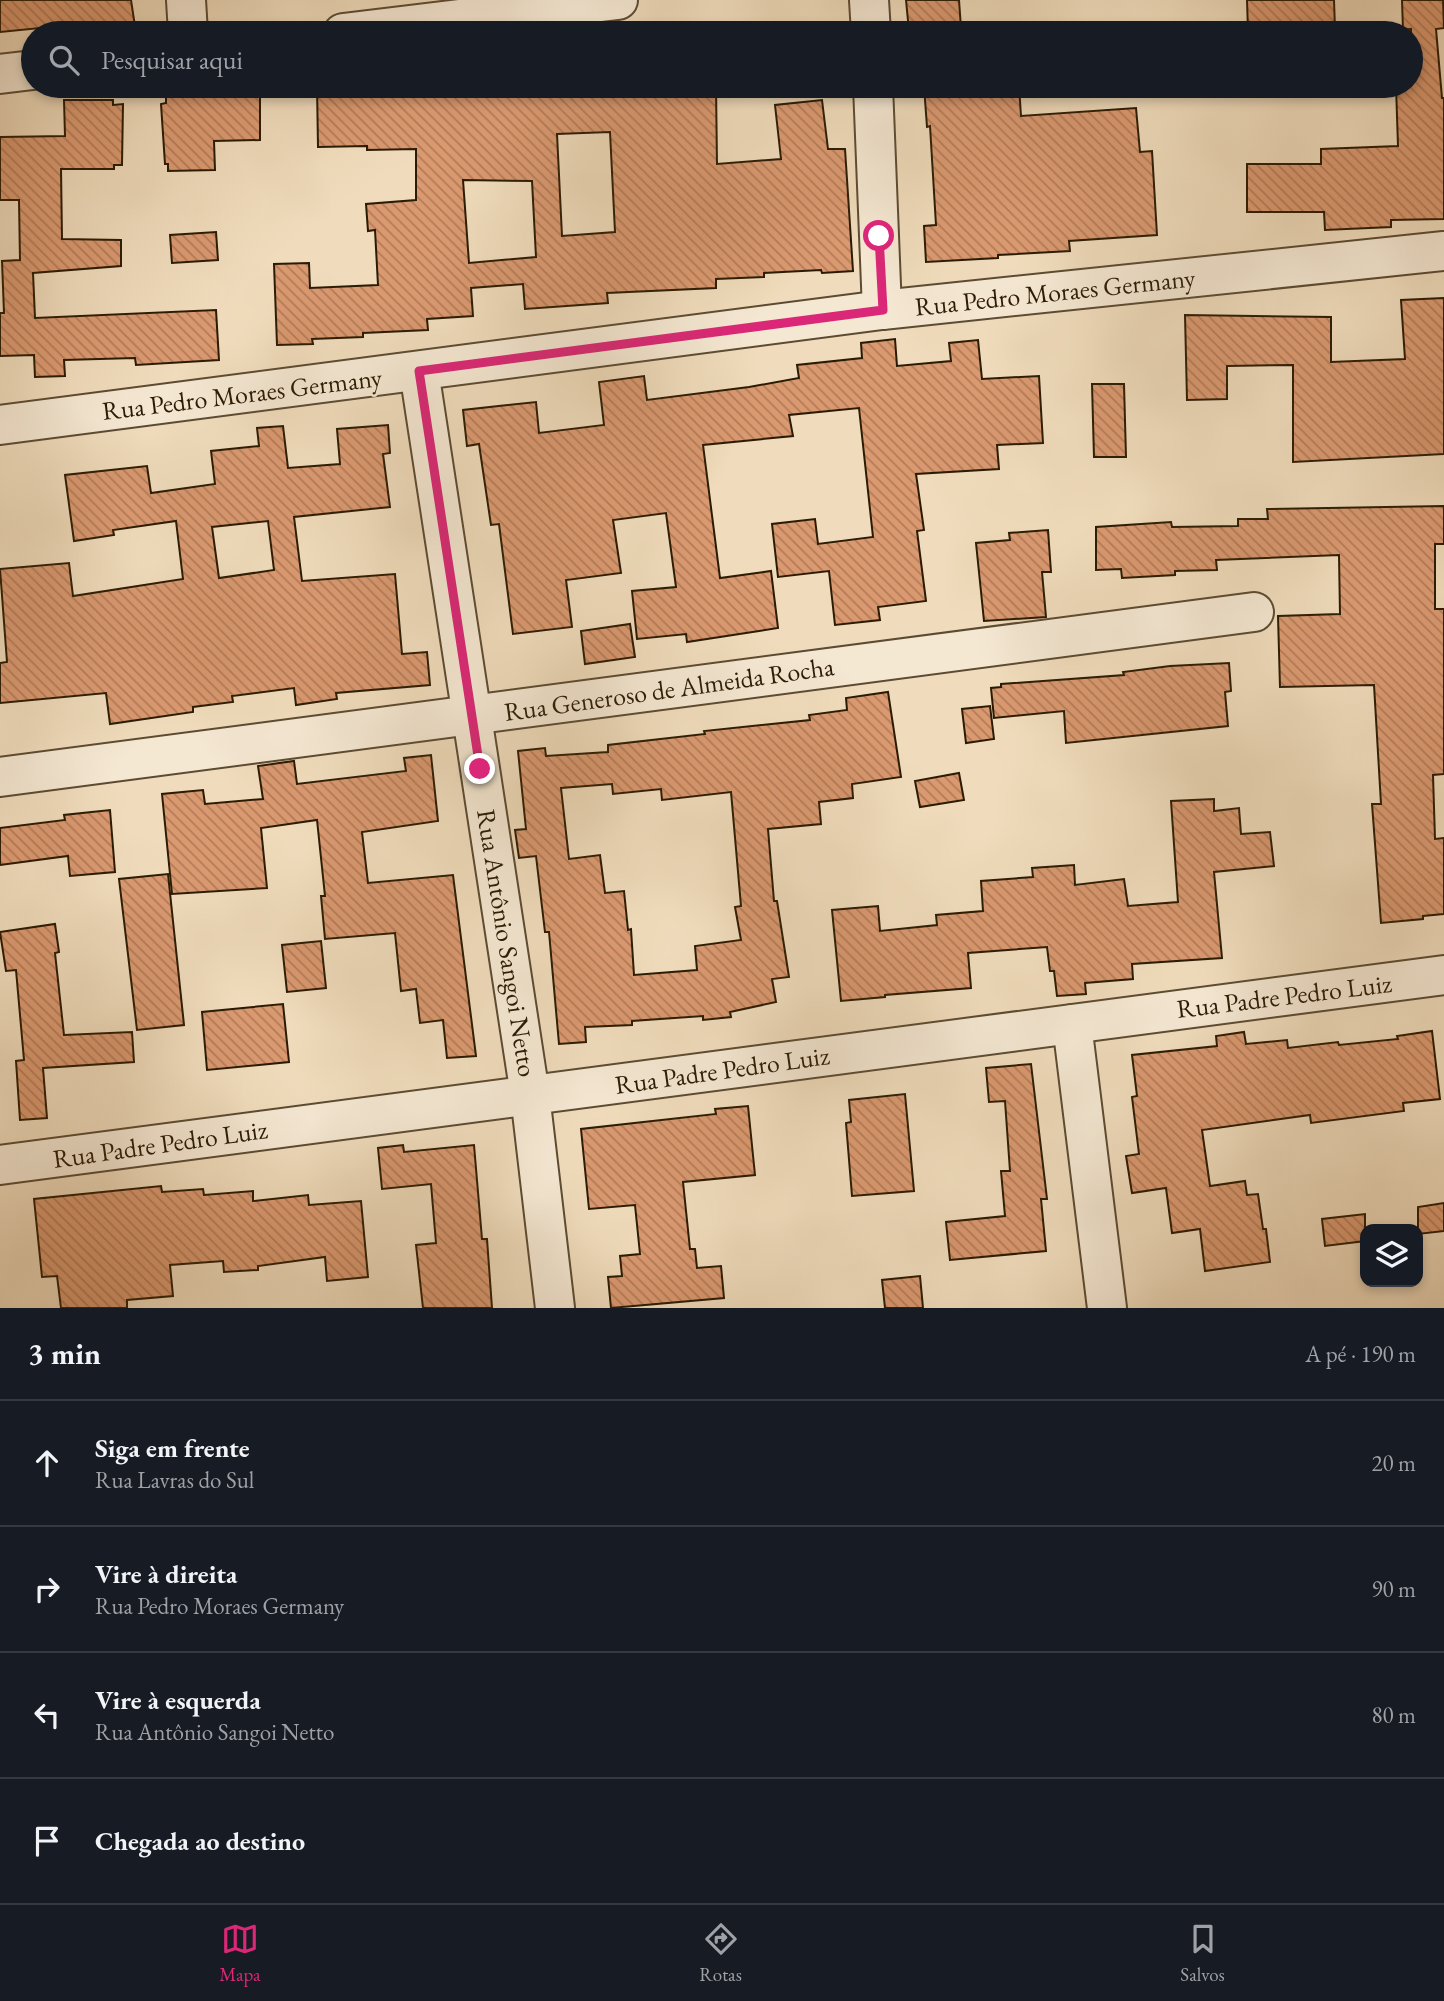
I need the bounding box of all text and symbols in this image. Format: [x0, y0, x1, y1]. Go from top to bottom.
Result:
search box [21, 21, 1423, 98]
icon: search [45, 41, 83, 79]
text: Pesquisar aqui [101, 43, 243, 77]
route start [863, 220, 894, 251]
street label: Rua Pedro Moraes Germany [913, 260, 1197, 324]
street label: Rua Pedro Moraes Germany [100, 360, 384, 428]
street label: Rua Generoso de Almeida Rocha [502, 649, 837, 729]
route end [464, 753, 495, 784]
street label: Rua Antônio Sangoi Netto [469, 807, 545, 1079]
street label: Rua Padre Pedro Luiz [1175, 966, 1394, 1026]
street label: Rua Padre Pedro Luiz [613, 1038, 832, 1102]
street label: Rua Padre Pedro Luiz [51, 1112, 270, 1176]
map controls [1360, 1224, 1423, 1287]
button: layers [1360, 1224, 1423, 1287]
text: 3 min [28, 1334, 101, 1373]
text: A pé · 190 m [1305, 1339, 1416, 1369]
text: Siga em frente [95, 1431, 250, 1465]
icon: ahead [28, 1444, 66, 1482]
text: 20 m [1371, 1448, 1416, 1478]
text: Rua Lavras do Sul [95, 1465, 254, 1495]
text: Vire à direita [95, 1557, 237, 1591]
icon: right [28, 1570, 66, 1608]
text: 90 m [1371, 1574, 1416, 1604]
text: Rua Pedro Moraes Germany [95, 1591, 344, 1621]
text: Vire à esquerda [95, 1683, 261, 1717]
icon: left [28, 1696, 66, 1734]
text: 80 m [1371, 1700, 1416, 1730]
text: Rua Antônio Sangoi Netto [95, 1717, 334, 1747]
icon: arrive [28, 1822, 66, 1860]
text: Chegada ao destino [95, 1824, 305, 1858]
tab: Mapa [219, 1920, 261, 1987]
tab: Rotas [699, 1920, 742, 1987]
tab: Salvos [1180, 1920, 1225, 1987]

